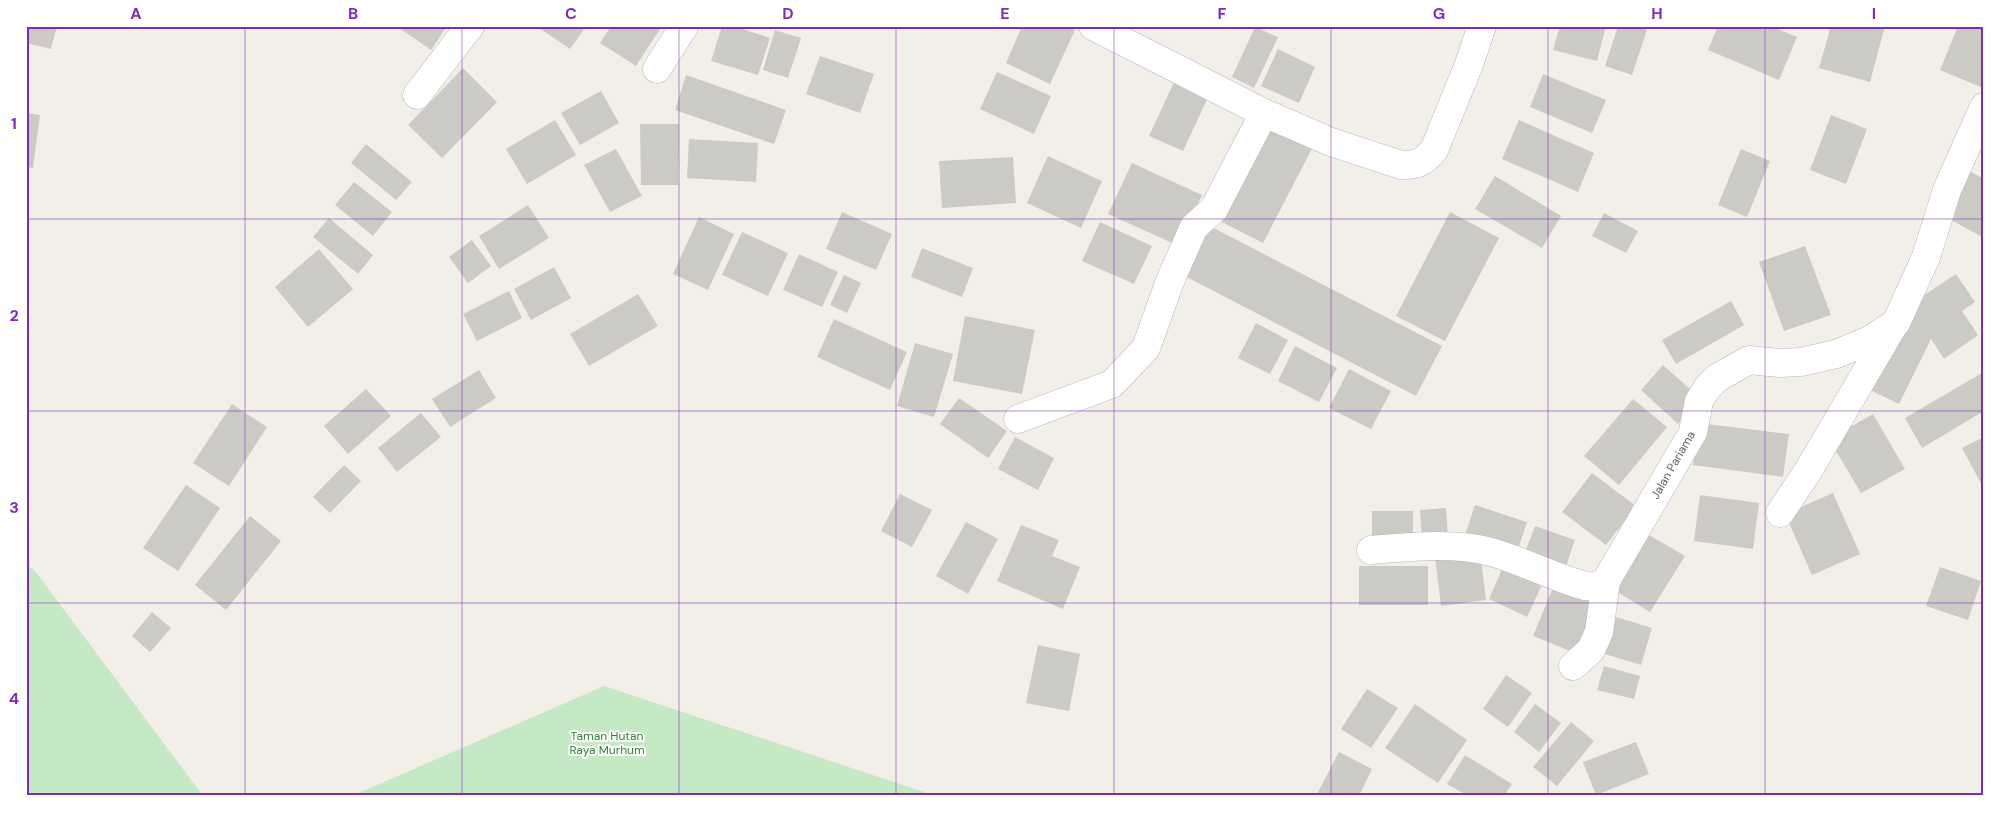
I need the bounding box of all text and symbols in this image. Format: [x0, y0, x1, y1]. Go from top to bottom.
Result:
text: A [130, 3, 142, 24]
text: B [348, 3, 358, 24]
text: C [565, 3, 577, 24]
text: D [782, 3, 794, 24]
text: E [1000, 3, 1010, 24]
text: F [1218, 3, 1227, 24]
text: G [1433, 3, 1445, 24]
text: H [1651, 3, 1663, 24]
text: I [1872, 3, 1876, 24]
text: 1 [11, 113, 17, 134]
text: 2 [9, 305, 19, 326]
street label: Jalan Pariama [1647, 428, 1699, 502]
text: 3 [9, 497, 19, 518]
text: 4 [9, 688, 19, 709]
park label: Taman Hutan Raya Murhum [569, 728, 645, 758]

